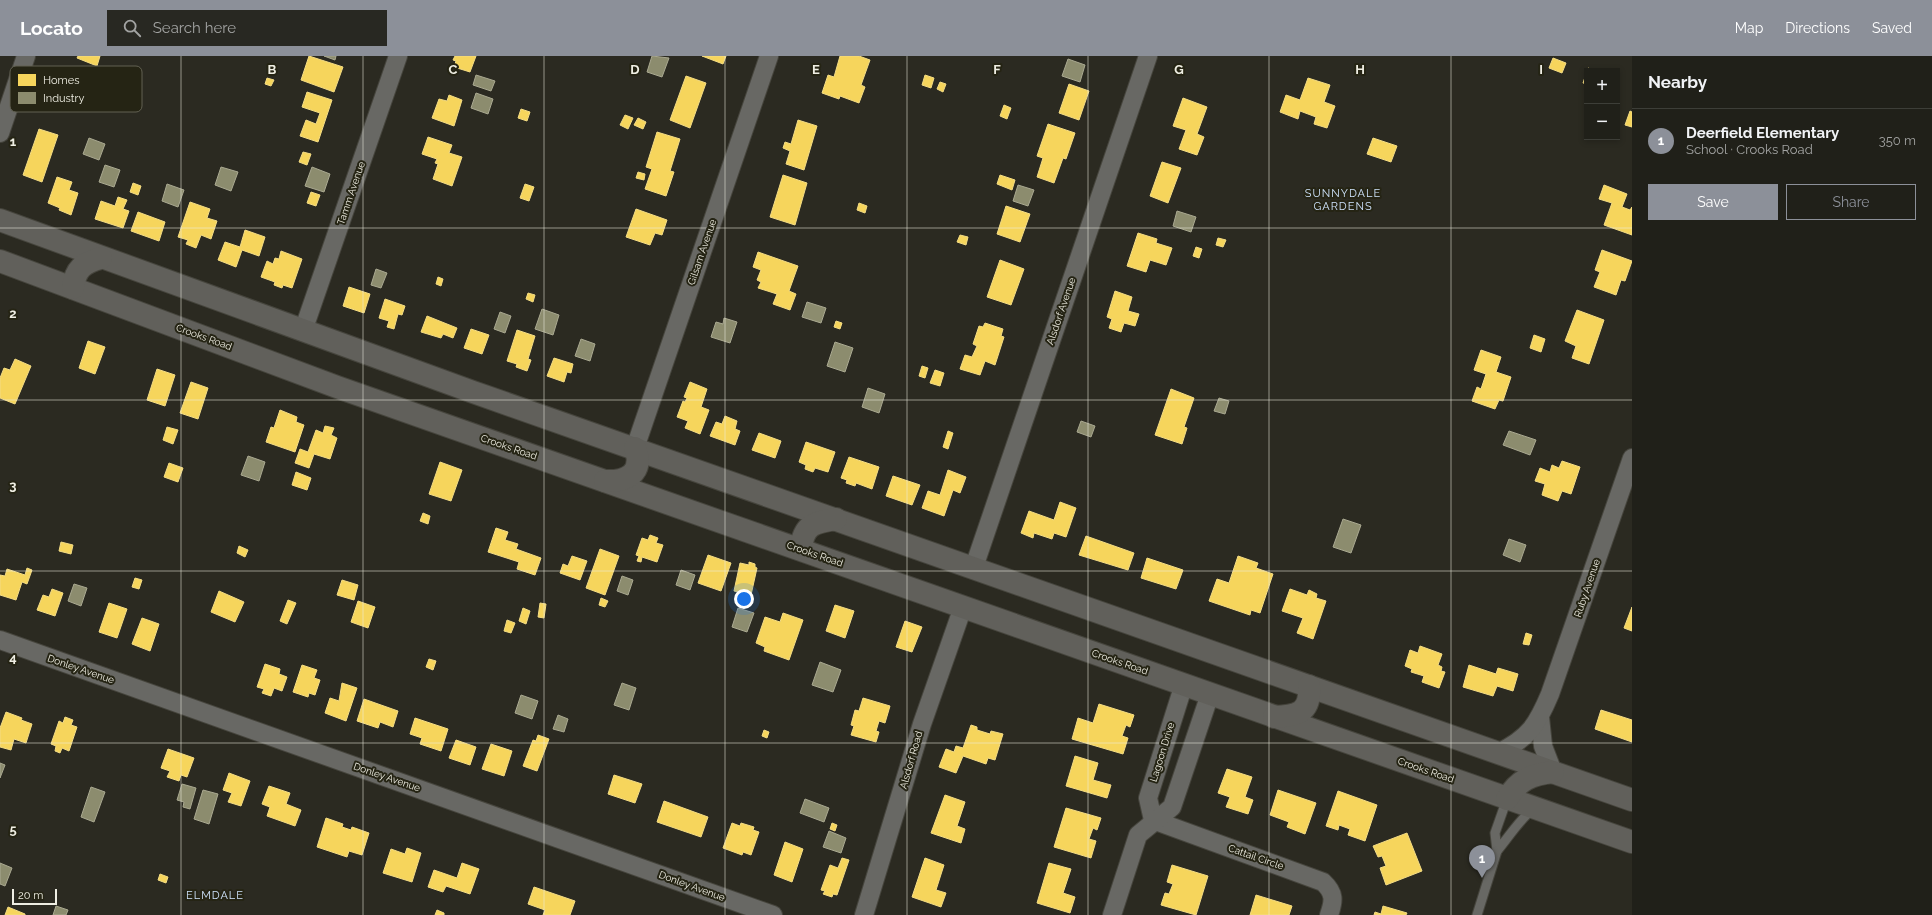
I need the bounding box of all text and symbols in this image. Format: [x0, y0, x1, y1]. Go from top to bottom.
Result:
search box [107, 10, 387, 46]
text: Locato [20, 17, 83, 39]
icon: search [121, 17, 143, 39]
text: Search here [153, 19, 236, 37]
text: Map [1735, 20, 1763, 36]
text: Directions [1785, 20, 1850, 36]
text: Saved [1872, 20, 1912, 36]
text: B [268, 62, 277, 77]
text: C [449, 62, 458, 77]
text: D [630, 62, 640, 77]
text: E [812, 62, 820, 77]
text: F [993, 62, 1001, 77]
text: G [1174, 62, 1184, 77]
text: H [1355, 62, 1365, 77]
text: I [1539, 62, 1543, 77]
legend [10, 66, 142, 112]
map controls [1584, 68, 1620, 140]
button: + [1584, 68, 1620, 104]
text: Nearby [1648, 72, 1707, 92]
text: Homes [43, 74, 79, 87]
text: Industry [43, 92, 84, 105]
button: − [1584, 104, 1620, 140]
text: Deerfield Elementary [1686, 124, 1839, 142]
text: 1 [1658, 133, 1664, 148]
text: 350 m [1879, 133, 1916, 148]
text: 1 [10, 134, 17, 149]
text: School · Crooks Road [1686, 142, 1813, 157]
street label: Tamm Avenue [335, 160, 367, 226]
button: Save [1648, 184, 1778, 220]
button: Share [1786, 184, 1916, 220]
district label: SUNNYDALE GARDENS [1305, 187, 1381, 213]
street label: Gilsam Avenue [686, 218, 718, 286]
street label: Alsdorf Avenue [1044, 276, 1078, 346]
text: 2 [9, 306, 17, 321]
street label: Crooks Road [175, 322, 233, 352]
street label: Crooks Road [479, 432, 539, 462]
text: 3 [9, 478, 17, 493]
street label: Crooks Road [785, 539, 845, 569]
street label: Ruby Avenue [1572, 557, 1602, 619]
your location [734, 589, 754, 609]
street label: Crooks Road [1090, 647, 1150, 677]
text: 4 [9, 650, 17, 665]
street label: Donley Avenue [46, 652, 116, 686]
street label: Lagoon Drive [1148, 721, 1176, 783]
street label: Alsdorf Road [897, 730, 925, 790]
street label: Crooks Road [1396, 755, 1456, 785]
street label: Donley Avenue [352, 760, 422, 794]
text: 5 [9, 822, 17, 837]
street label: Cattail Circle [1227, 842, 1285, 872]
pin: 1 [1469, 845, 1495, 878]
street label: Donley Avenue [657, 869, 727, 903]
scale bar [12, 887, 57, 906]
text: 20 m [18, 889, 43, 902]
district label: ELMDALE [186, 889, 244, 902]

